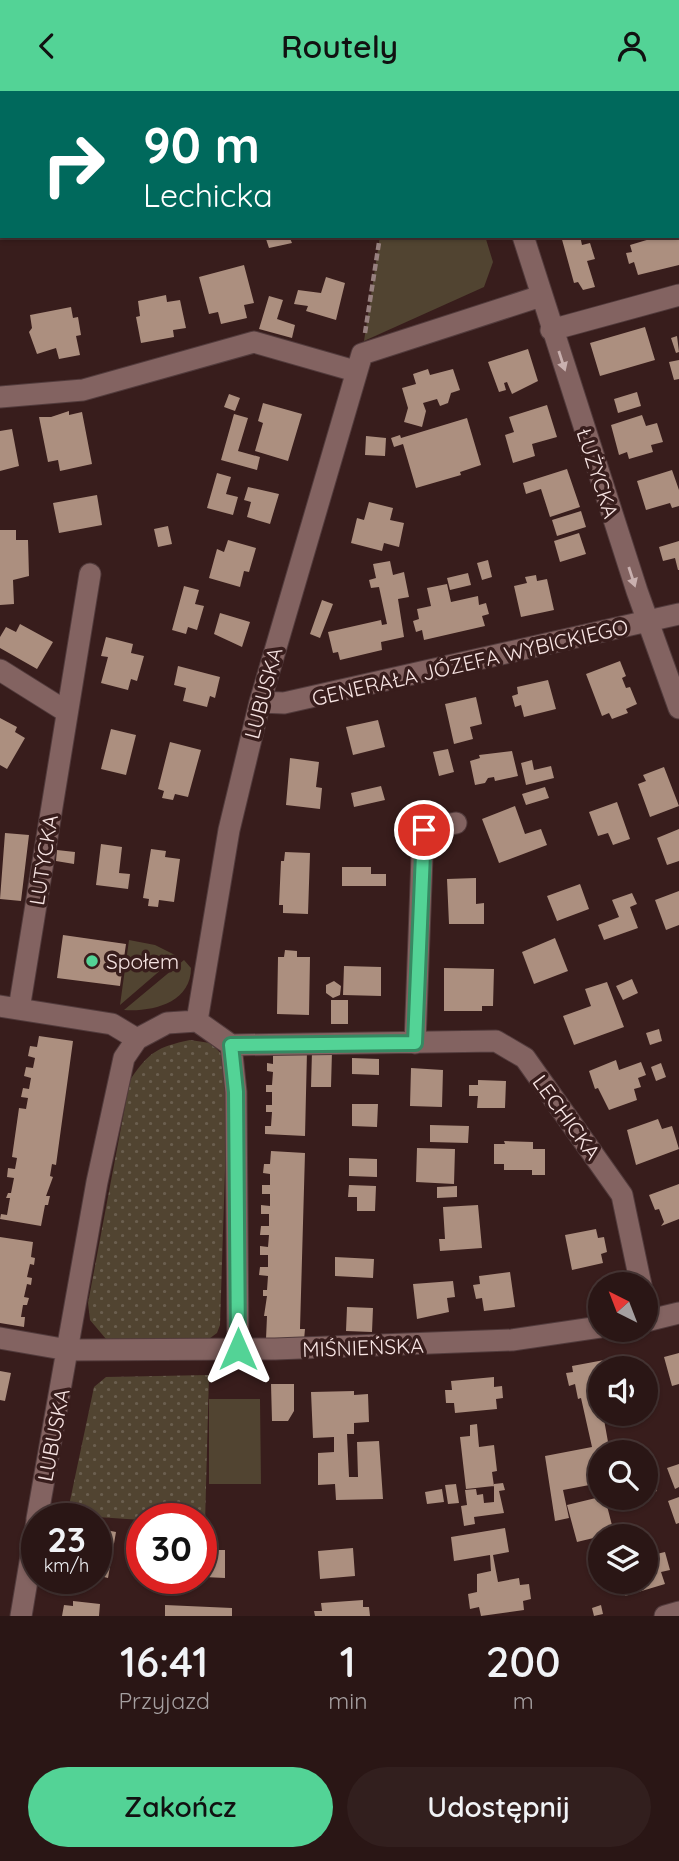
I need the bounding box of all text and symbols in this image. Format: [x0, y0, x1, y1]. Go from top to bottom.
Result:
text: Routely [281, 26, 398, 66]
icon: back [28, 27, 66, 65]
icon: person [613, 27, 651, 65]
text: 90 m [143, 114, 260, 175]
icon: right [28, 119, 119, 210]
text: Lechicka [143, 175, 273, 215]
one-way arrow [557, 350, 567, 371]
street label: ŁUŻYCKA [571, 425, 625, 521]
one-way arrow [627, 567, 638, 588]
street label: GENERAŁA JÓZEFA WYBICKIEGO [309, 613, 631, 711]
street label: LUBUSKA [238, 644, 288, 742]
pin [394, 800, 454, 860]
icon: arrive [405, 811, 443, 849]
street label: LUTYCKA [23, 813, 63, 907]
place label: Społem [106, 948, 179, 974]
marker: Społem [84, 953, 100, 969]
street label: LECHICKA [527, 1069, 607, 1165]
north arrow [588, 1272, 658, 1342]
map controls [588, 1272, 658, 1594]
position arrow [201, 1312, 275, 1386]
street label: MIŚNIEŃSKA [302, 1332, 424, 1362]
button: sound [588, 1356, 658, 1426]
street label: LUBUSKA [31, 1387, 75, 1483]
button: search [588, 1440, 658, 1510]
speed limit sign: 30 [126, 1503, 217, 1594]
text: 23 [47, 1517, 86, 1561]
button: layers [588, 1524, 658, 1594]
text: km/h [44, 1554, 89, 1577]
text: 16:41 [120, 1635, 208, 1688]
text: 1 [340, 1635, 356, 1688]
text: 200 [486, 1635, 561, 1688]
text: Przyjazd [118, 1686, 210, 1715]
text: min [328, 1686, 367, 1715]
text: m [513, 1686, 534, 1715]
button: Zakończ [28, 1767, 333, 1847]
button: Udostępnij [347, 1767, 651, 1847]

